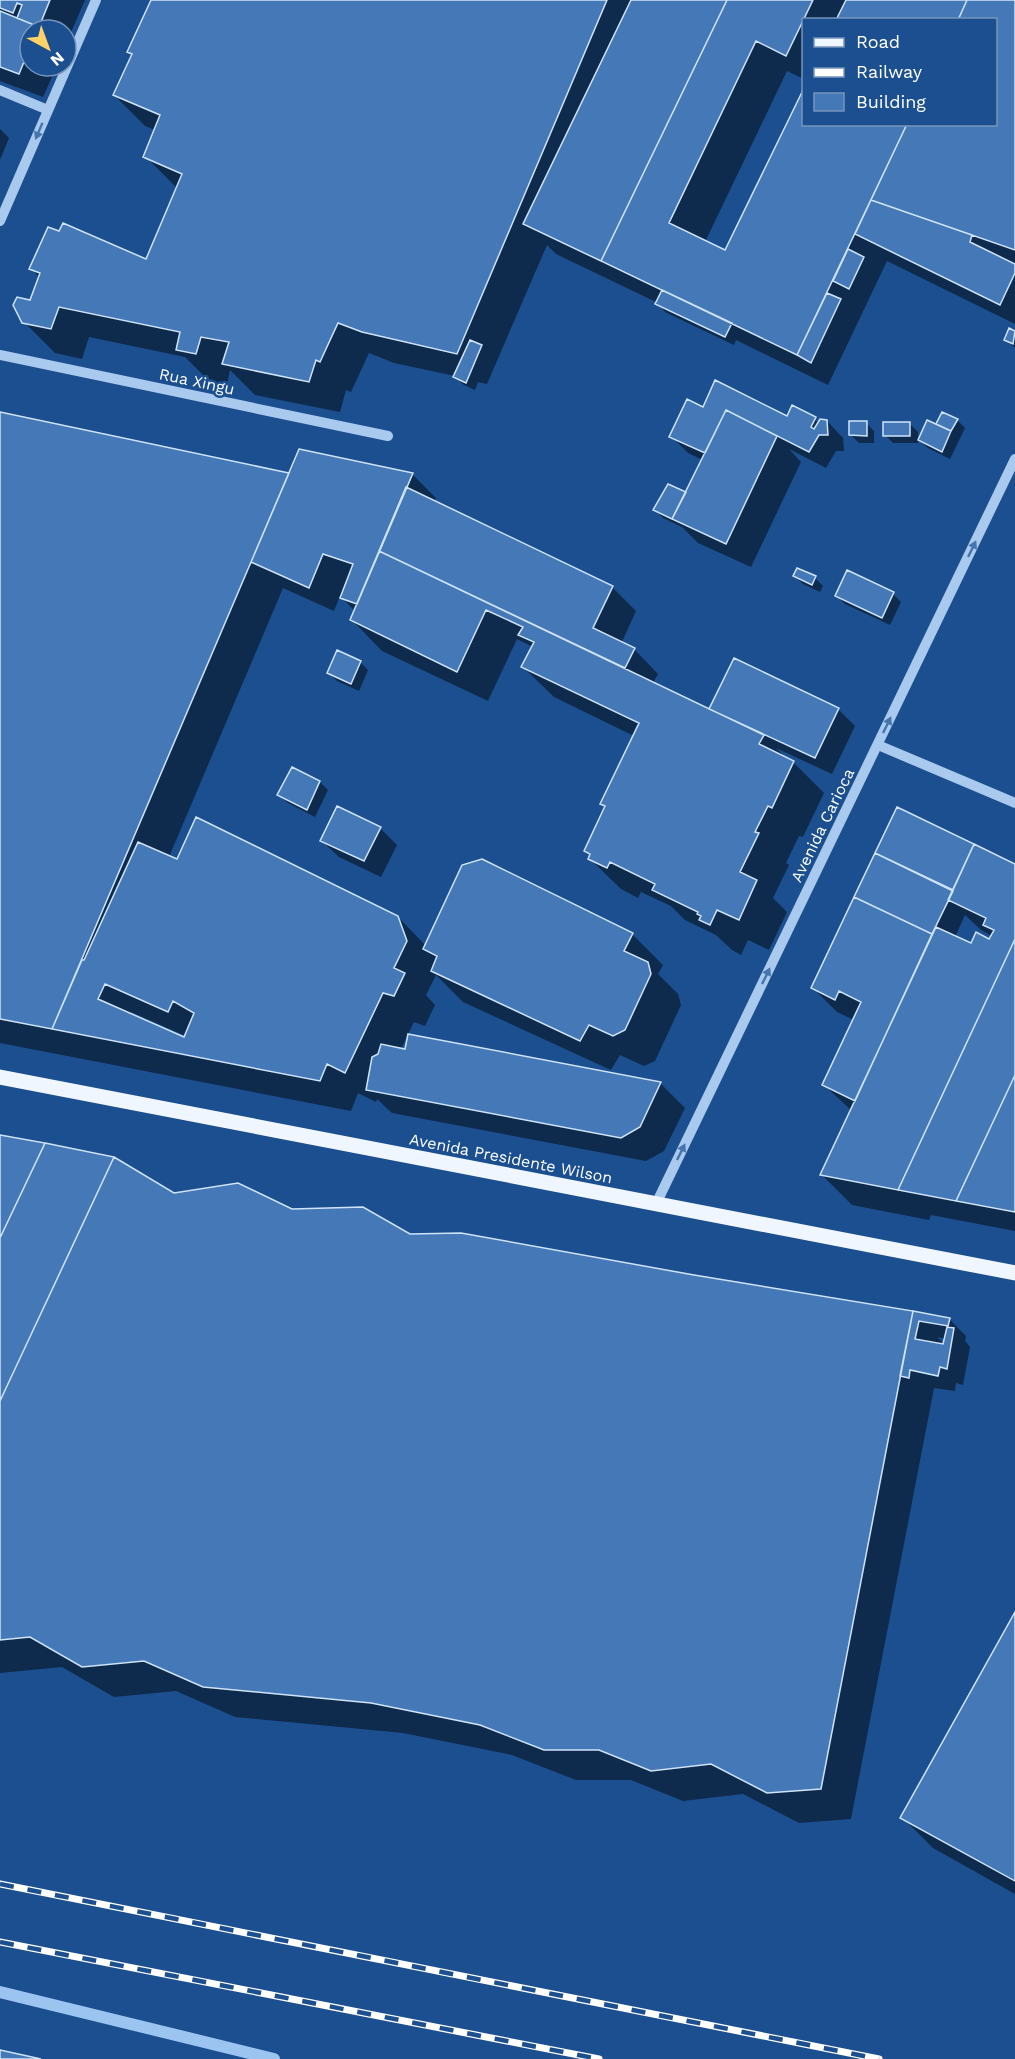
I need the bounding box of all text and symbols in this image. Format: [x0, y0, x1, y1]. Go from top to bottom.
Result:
north arrow [18, 18, 78, 78]
legend [802, 18, 997, 126]
text: Road [856, 31, 900, 52]
text: N [47, 48, 68, 70]
text: Railway [856, 61, 923, 82]
text: Building [856, 91, 926, 112]
one-way arrow [34, 122, 44, 140]
street label: Rua Xingu [158, 364, 236, 399]
one-way arrow [966, 540, 976, 558]
one-way arrow [883, 716, 892, 733]
street label: Avenida Carioca [787, 765, 858, 885]
one-way arrow [761, 967, 770, 984]
street label: Avenida Presidente Wilson [408, 1129, 614, 1188]
one-way arrow [677, 1143, 686, 1160]

